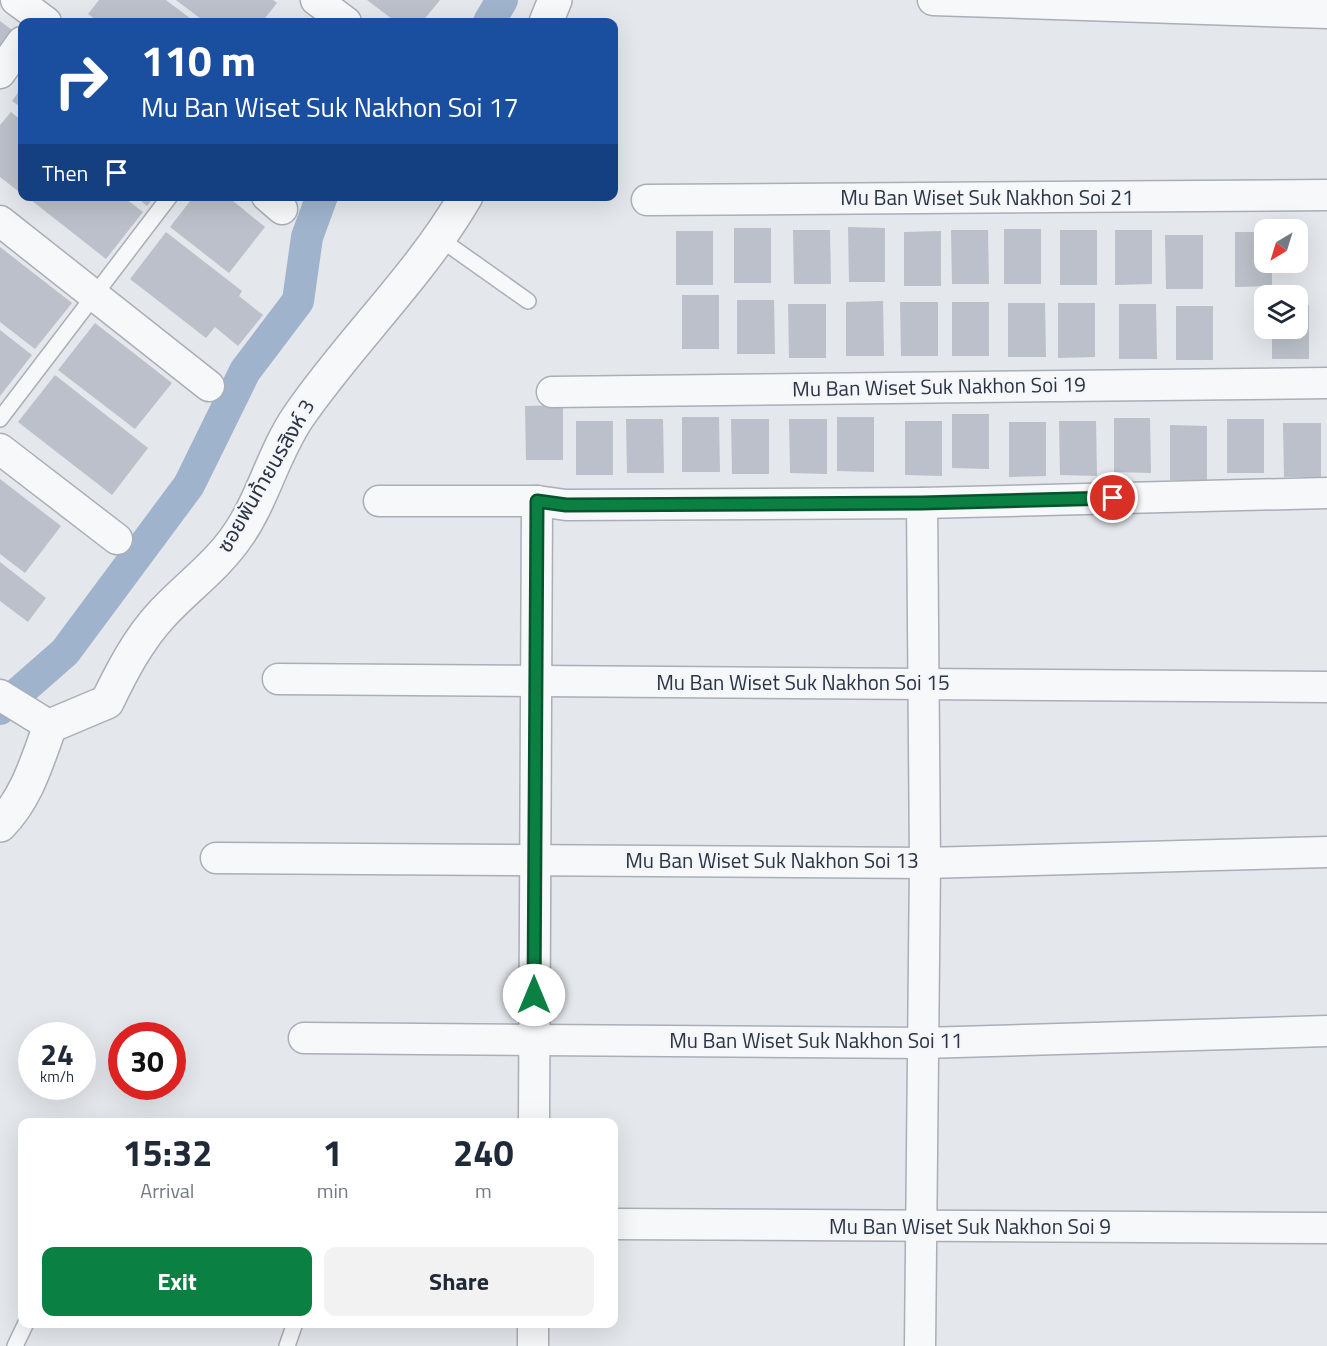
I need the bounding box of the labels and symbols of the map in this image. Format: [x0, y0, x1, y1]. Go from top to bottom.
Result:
street label: Mu Ban Wiset Suk Nakhon Soi 21 [840, 181, 1134, 213]
north arrow [1254, 219, 1308, 273]
street label: Mu Ban Wiset Suk Nakhon Soi 19 [792, 367, 1086, 405]
street label: ซอยพันท้ายนรสิงห์ 3 [208, 393, 322, 558]
pin [1087, 472, 1138, 523]
street label: Mu Ban Wiset Suk Nakhon Soi 15 [656, 666, 950, 698]
street label: Mu Ban Wiset Suk Nakhon Soi 13 [625, 844, 919, 876]
position arrow [502, 963, 566, 1027]
speed limit sign: 30 [108, 1022, 186, 1100]
street label: Mu Ban Wiset Suk Nakhon Soi 11 [669, 1024, 963, 1056]
street label: Mu Ban Wiset Suk Nakhon Soi 9 [829, 1210, 1111, 1242]

